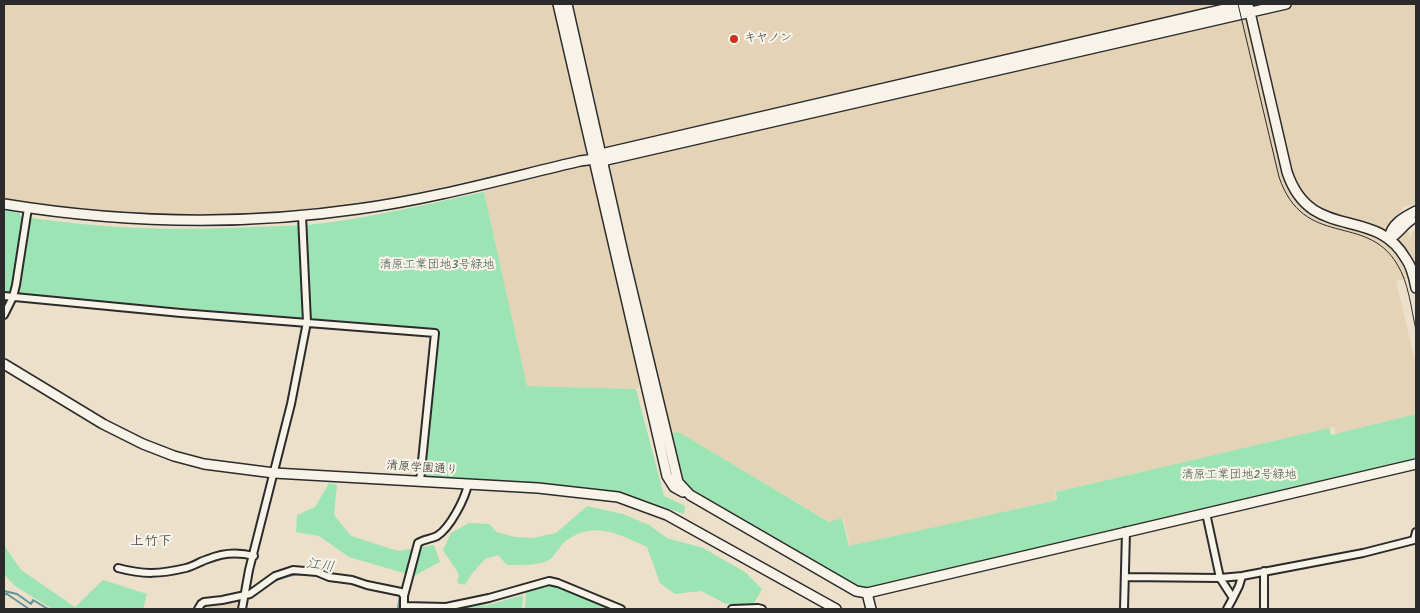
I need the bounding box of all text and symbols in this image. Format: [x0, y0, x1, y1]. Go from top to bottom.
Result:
place label: キヤノン [744, 32, 792, 46]
marker: キヤノン [728, 33, 740, 45]
park label: 清原工業団地3号緑地 [380, 259, 494, 273]
street label: 清原学園通り [386, 459, 458, 479]
park label: 清原工業団地2号緑地 [1182, 469, 1296, 483]
district label: 上竹下 [130, 535, 172, 551]
water label: 江川 [305, 557, 335, 577]

